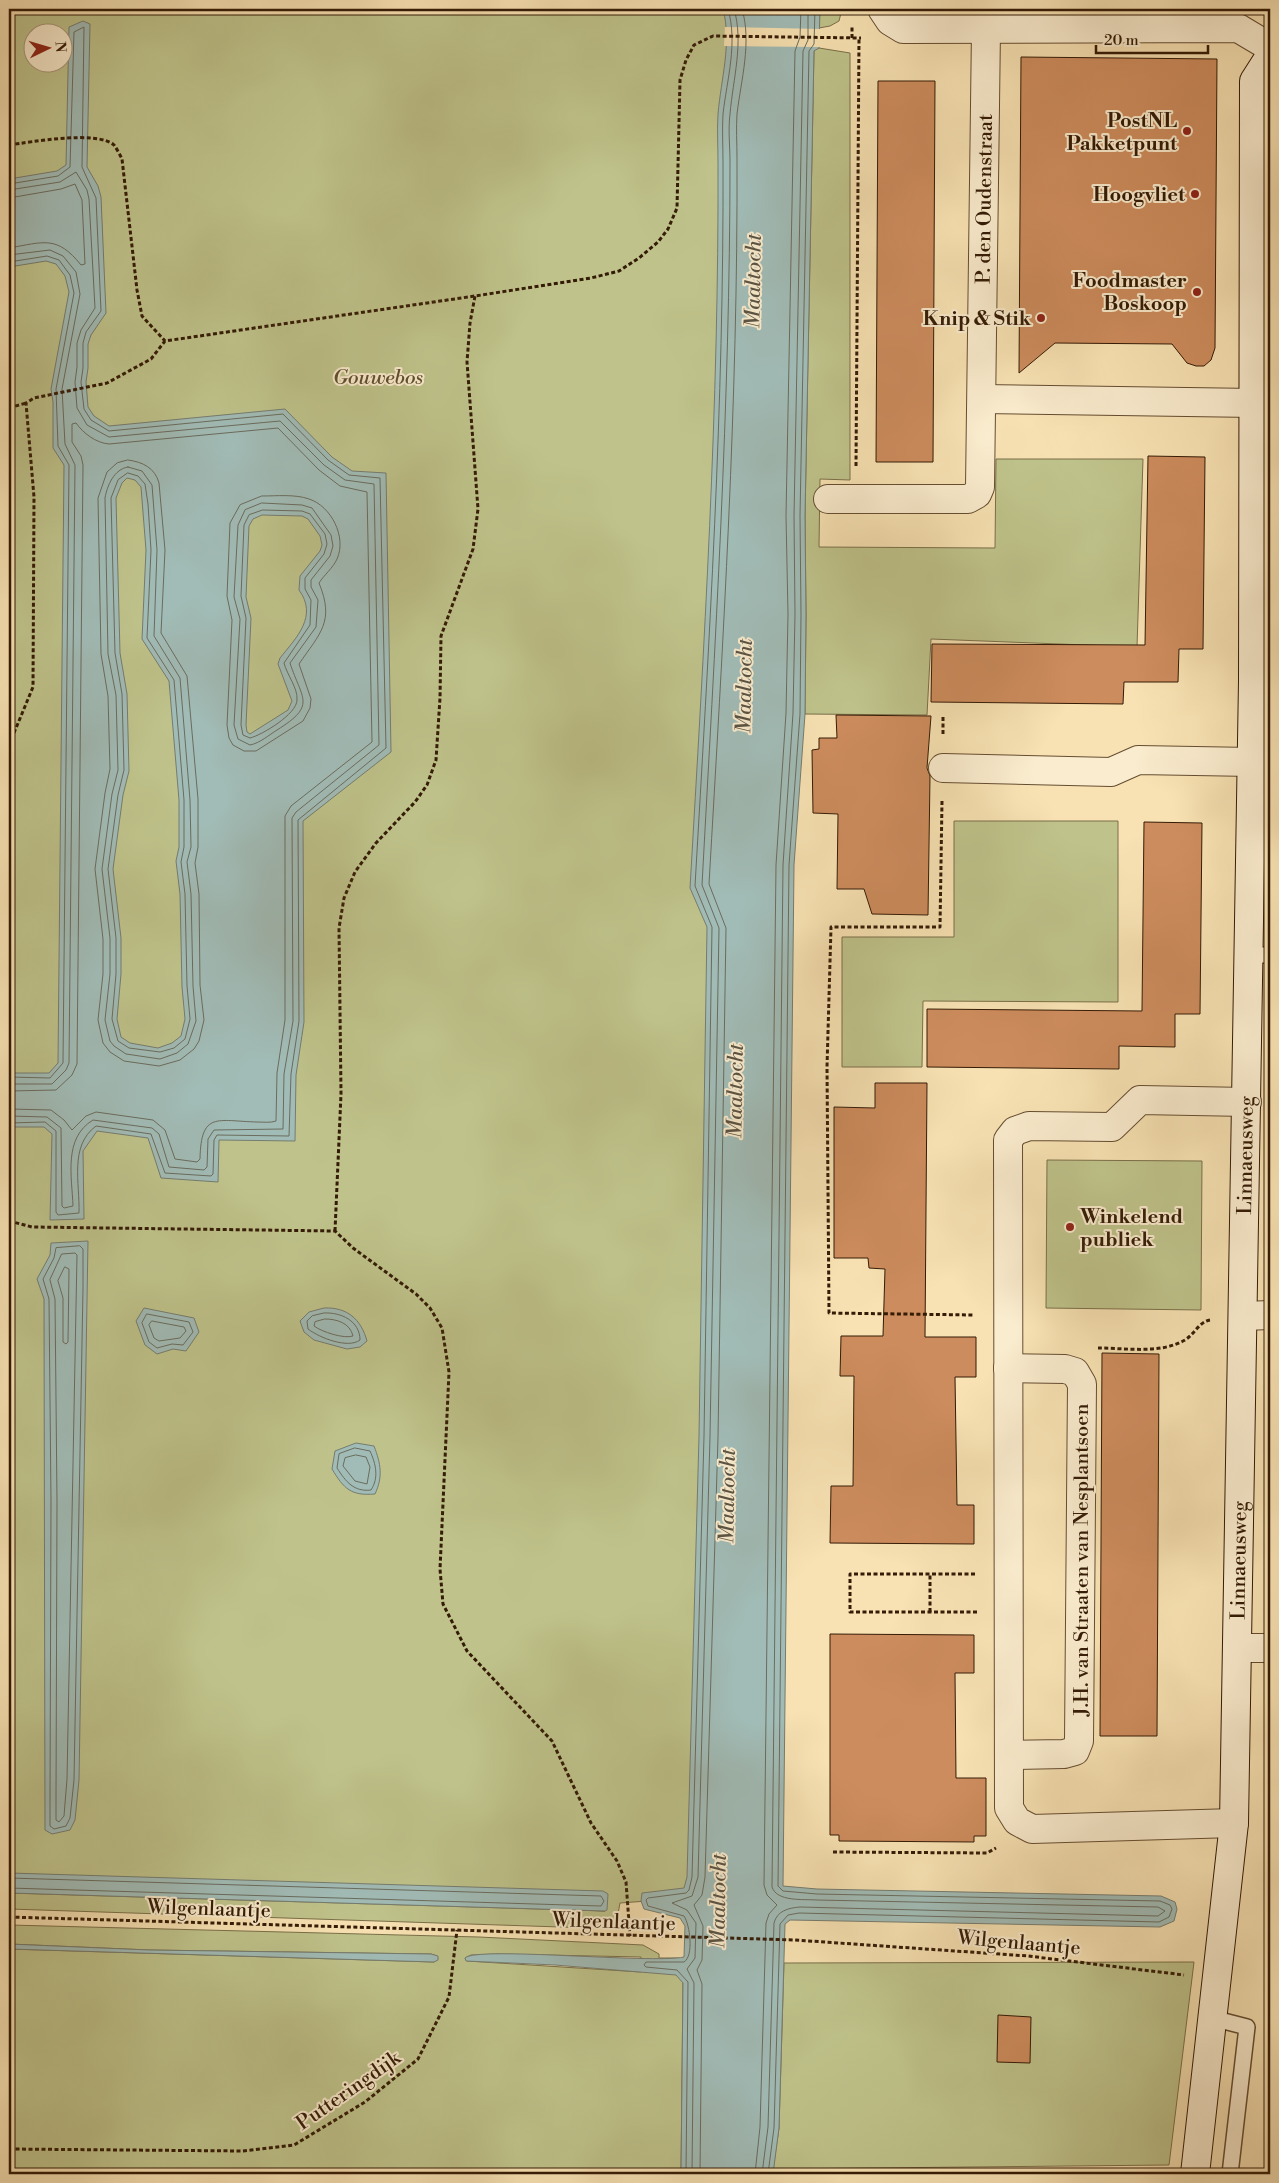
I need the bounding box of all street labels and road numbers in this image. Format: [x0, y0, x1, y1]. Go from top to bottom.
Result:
street label: P. den Oudenstraat [972, 114, 999, 284]
street label: Linnaeusweg [1233, 1095, 1260, 1215]
street label: J.H. van Straaten van Nesplantsoen [1070, 1404, 1095, 1717]
street label: Linnaeusweg [1226, 1500, 1253, 1620]
street label: Wilgenlaantje [146, 1895, 271, 1924]
street label: Wilgenlaantje [551, 1908, 676, 1937]
street label: Wilgenlaantje [955, 1926, 1082, 1961]
street label: Putteringdijk [292, 2045, 407, 2136]

